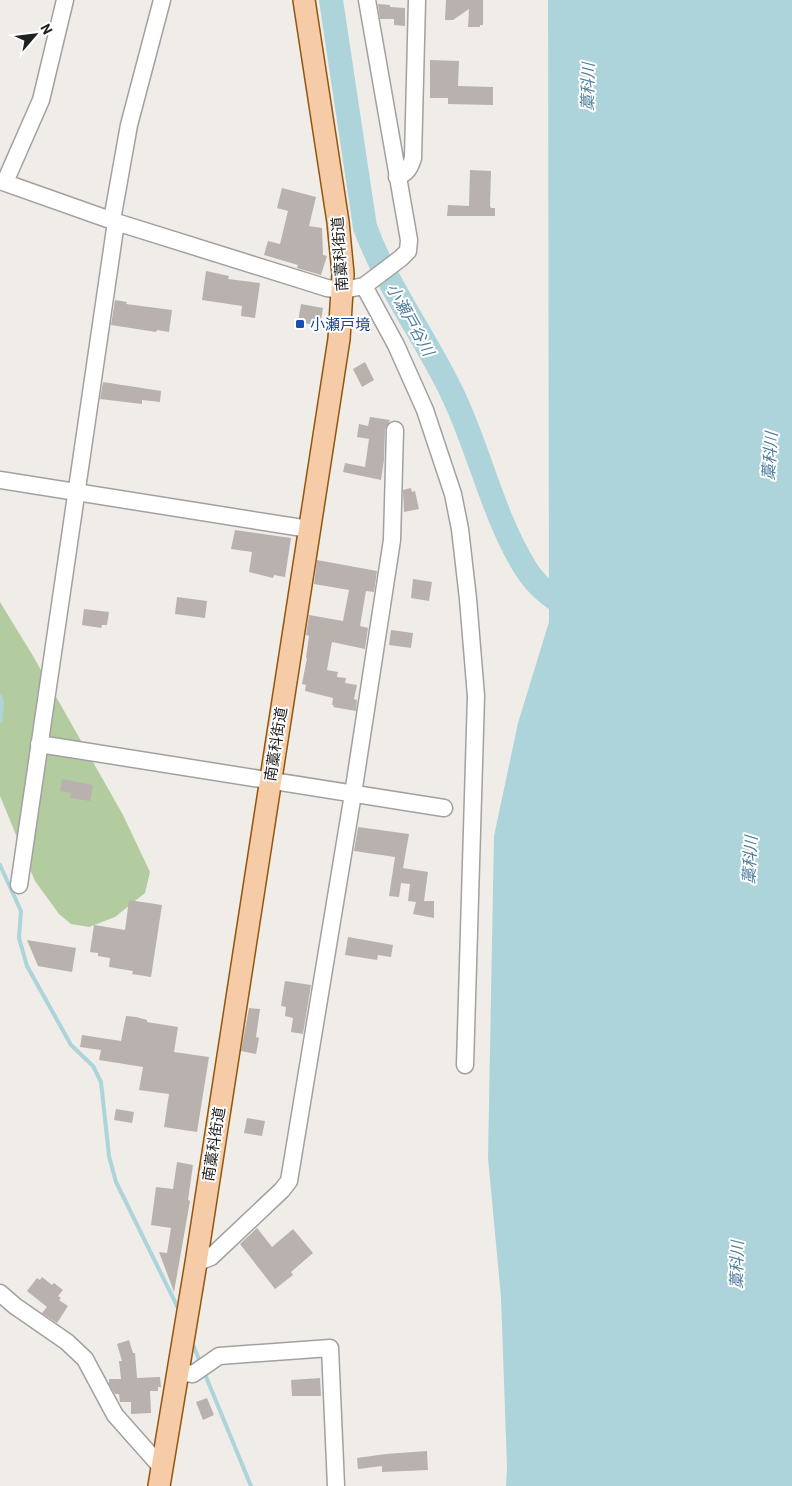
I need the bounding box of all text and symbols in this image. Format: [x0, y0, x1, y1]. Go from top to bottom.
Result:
north arrow [10, 10, 60, 60]
text: N [37, 21, 57, 37]
water label: 藁科川 [577, 61, 597, 111]
street label: 南藁科街道 [327, 216, 351, 292]
water label: 小瀬戸谷川 [383, 279, 440, 360]
place label: 小瀬戸境 [310, 315, 370, 333]
marker: 小瀬戸境 [294, 318, 306, 330]
water label: 藁科川 [758, 429, 780, 481]
street label: 南藁科街道 [260, 706, 290, 782]
water label: 藁科川 [738, 834, 760, 884]
street label: 南藁科街道 [198, 1106, 228, 1182]
water label: 藁科川 [726, 1239, 746, 1289]

